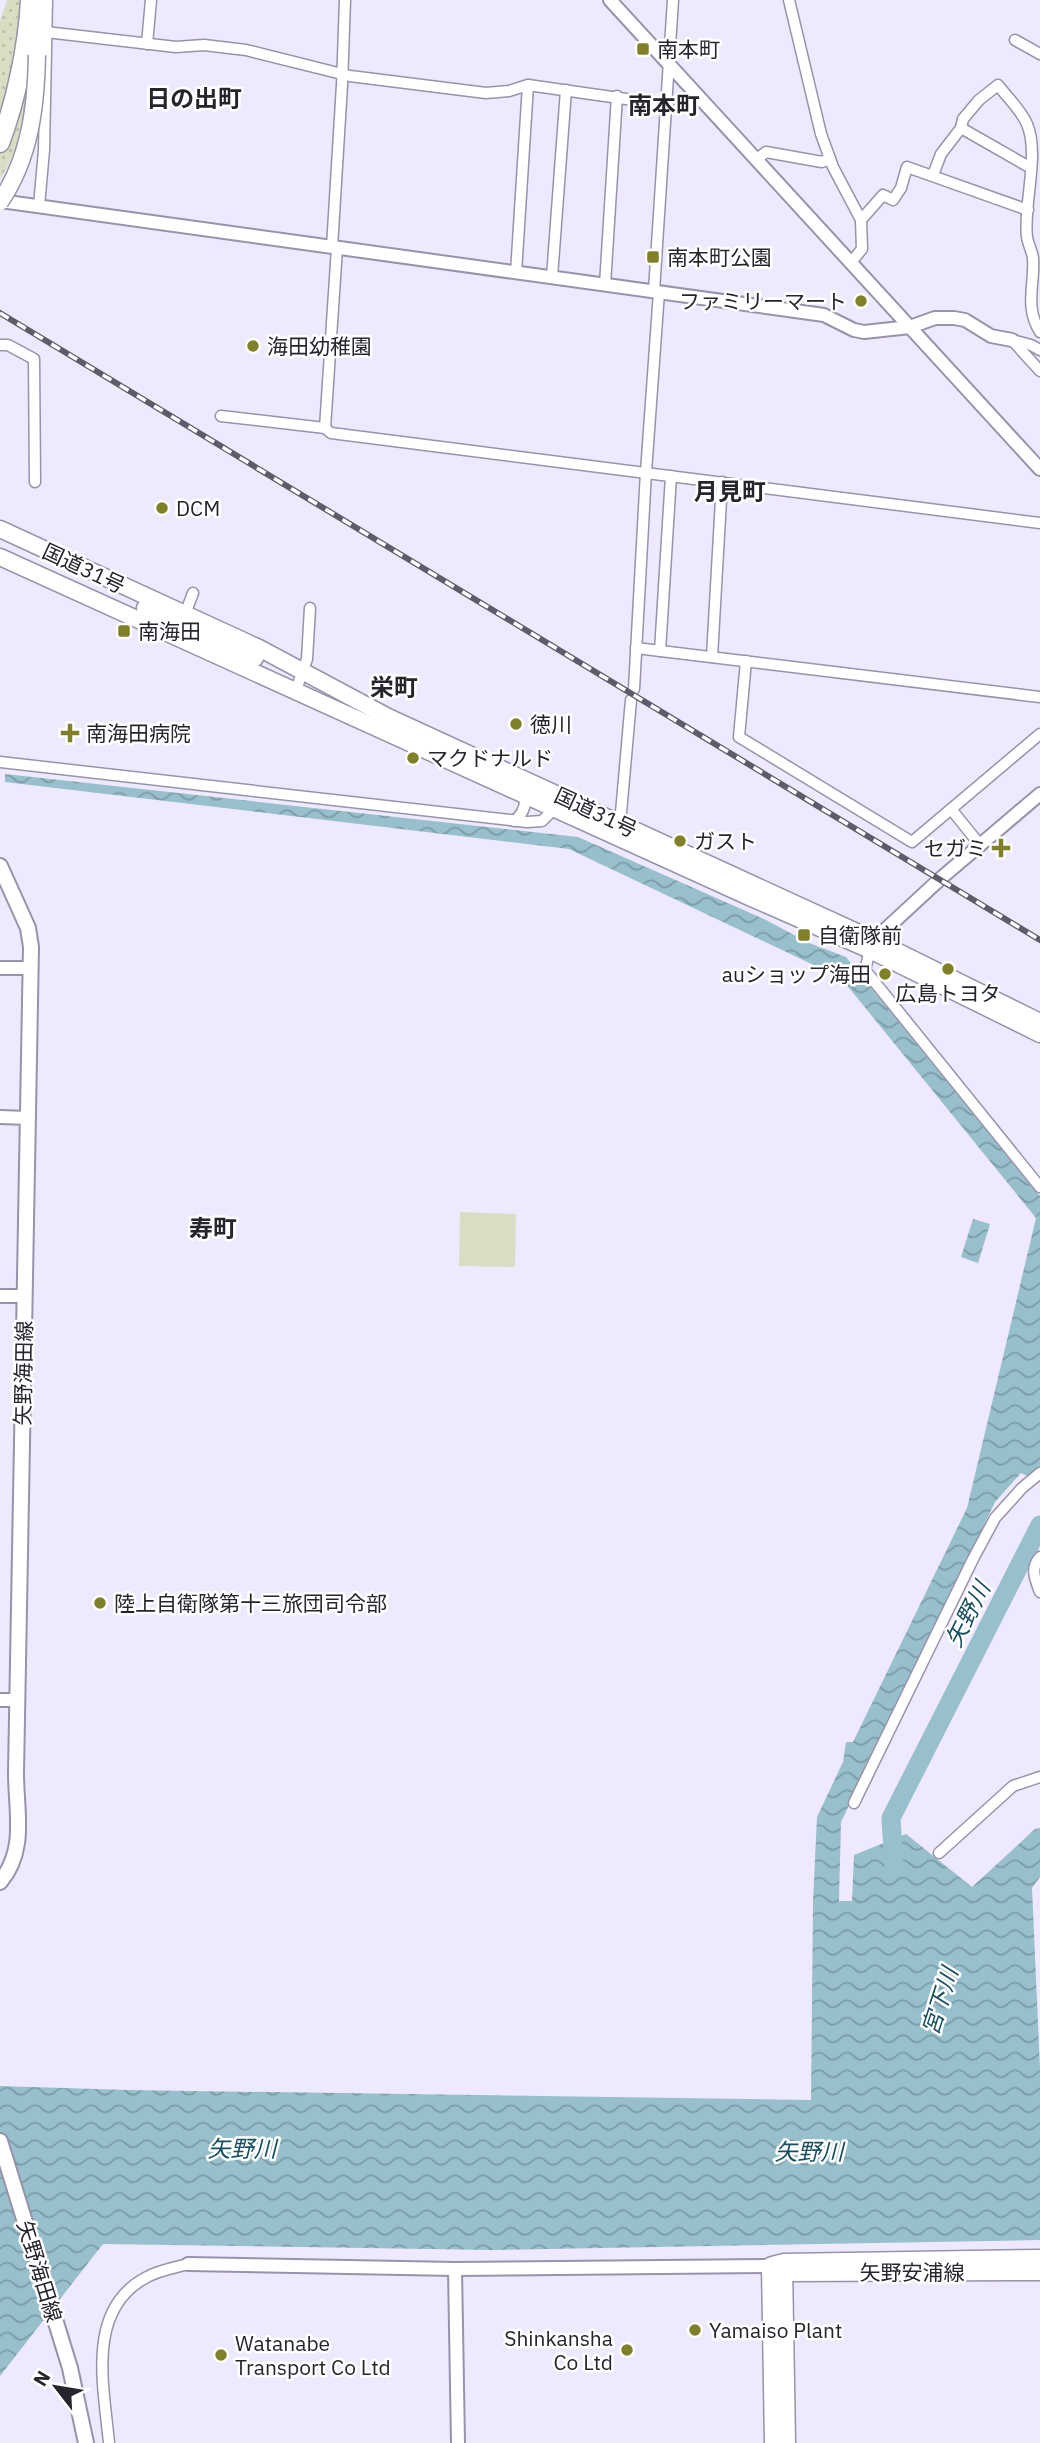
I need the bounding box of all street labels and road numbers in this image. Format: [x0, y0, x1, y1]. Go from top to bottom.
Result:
street label: 国道31号 [38, 537, 130, 599]
street label: 国道31号 [550, 781, 642, 843]
street label: 矢野海田線 [8, 1320, 38, 1426]
street label: 矢野海田線 [11, 2217, 69, 2325]
street label: 矢野安浦線 [860, 2258, 965, 2286]

